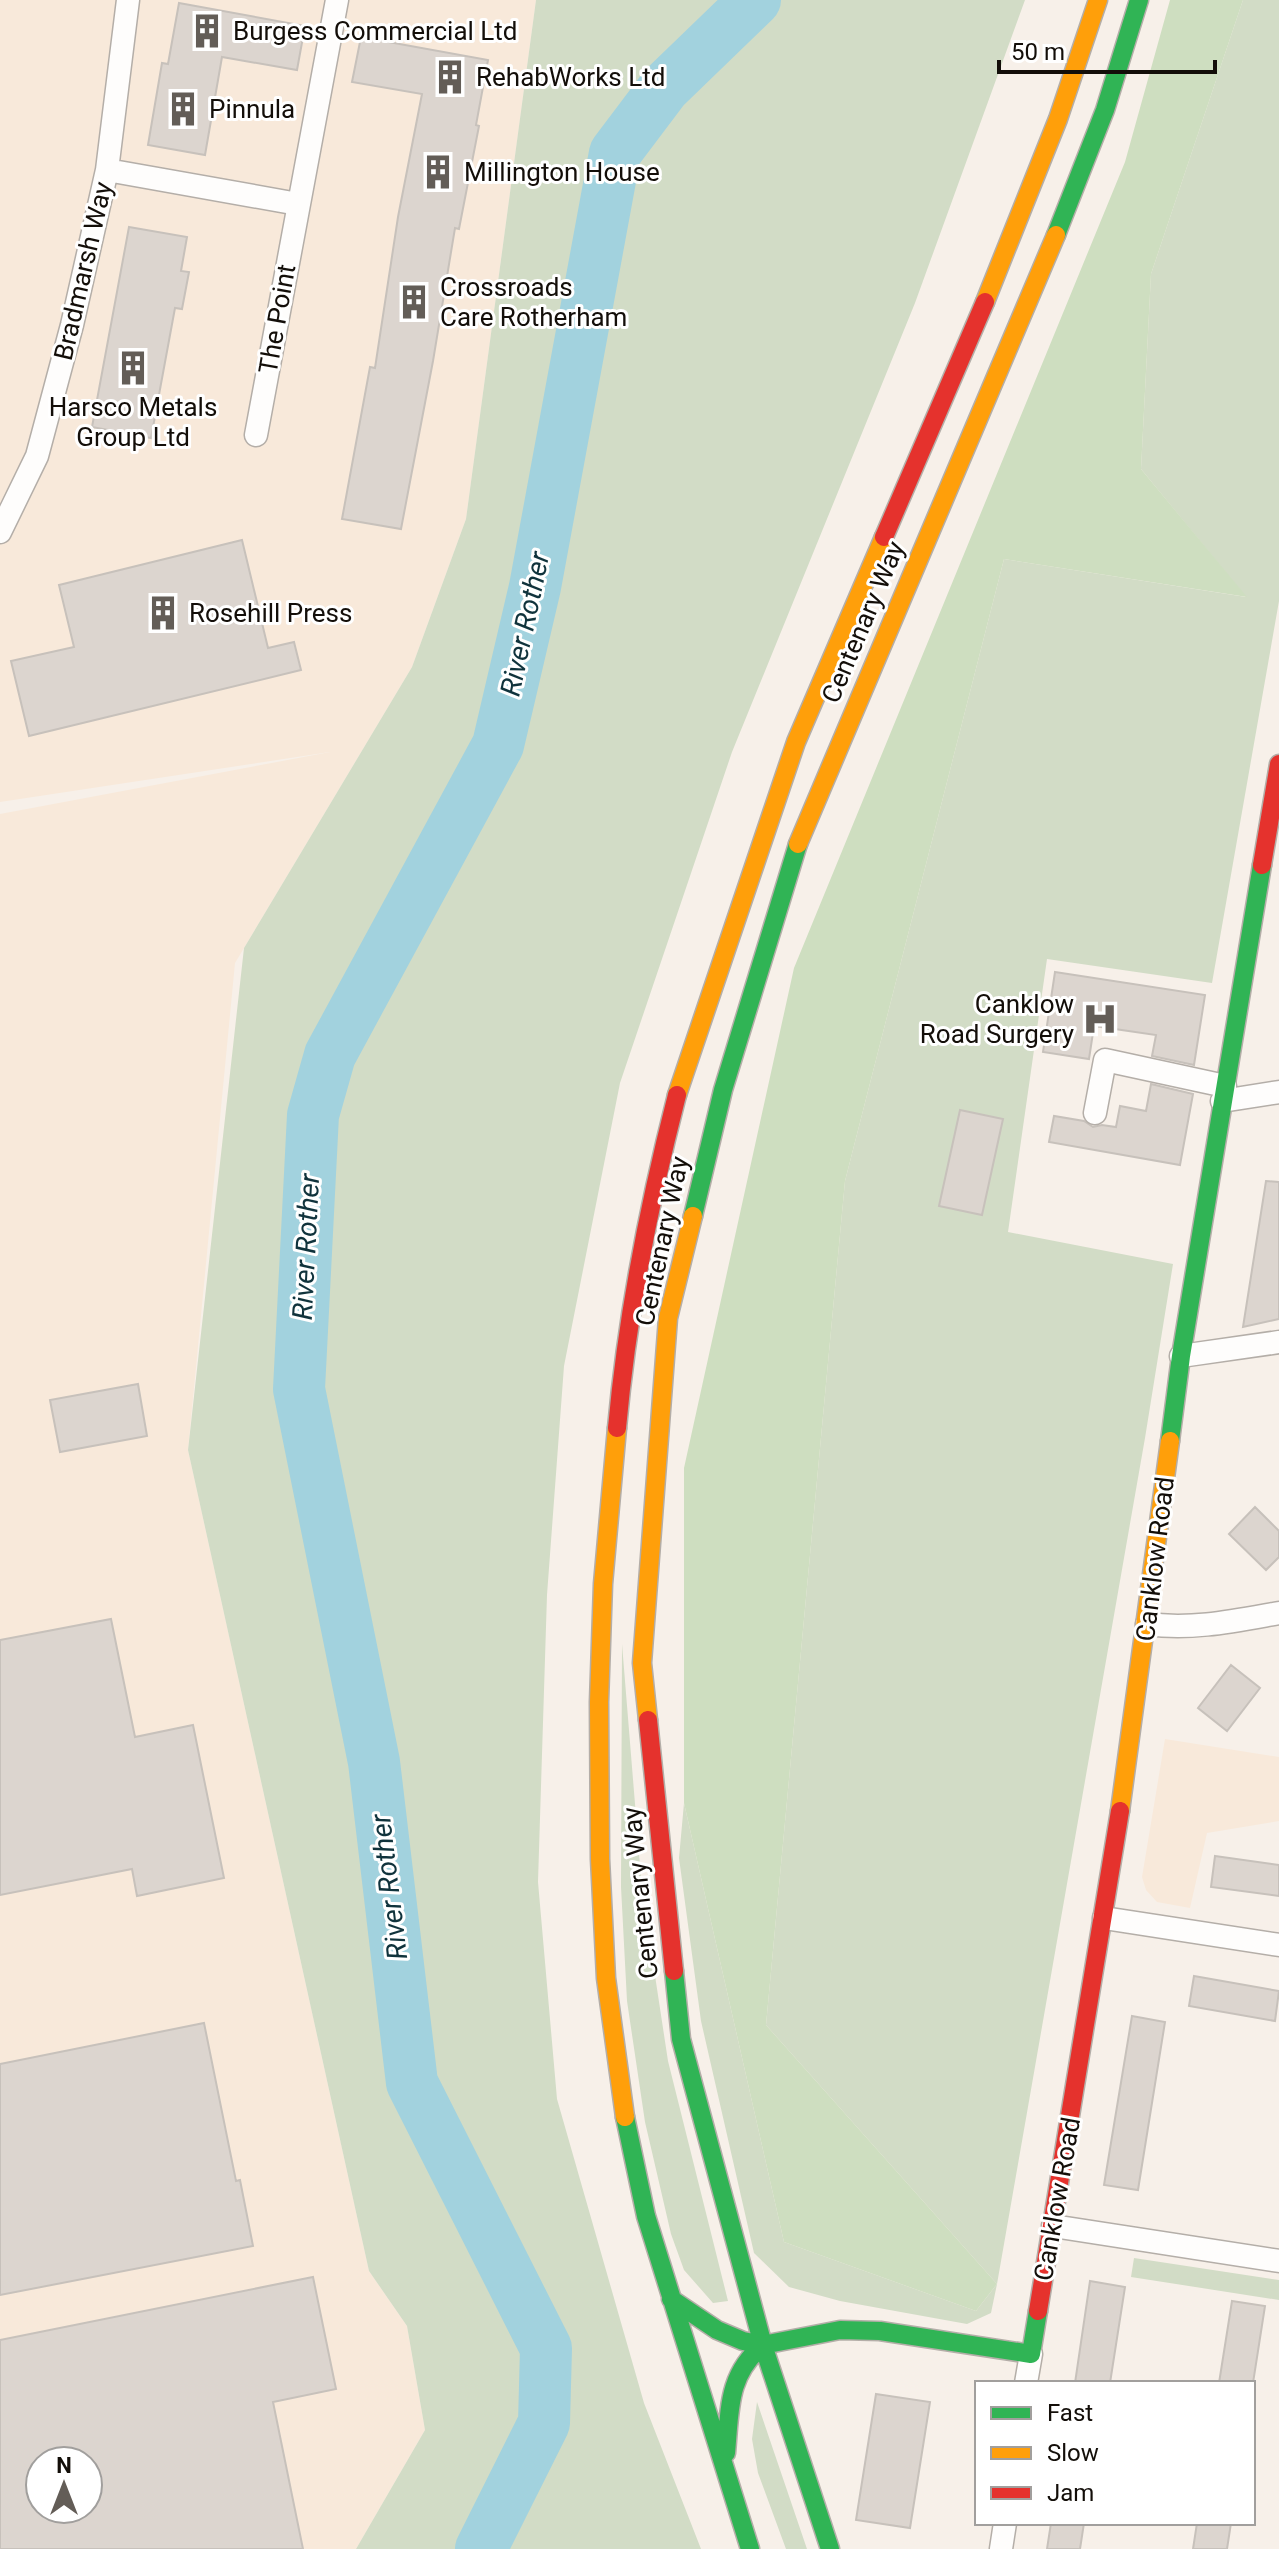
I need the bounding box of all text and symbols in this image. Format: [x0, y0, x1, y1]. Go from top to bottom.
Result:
building icon: Burgess Commercial Ltd [188, 12, 226, 50]
place label: Burgess Commercial Ltd [233, 16, 518, 46]
scale bar [999, 24, 1215, 74]
text: 50 m [1011, 38, 1065, 66]
building icon: RehabWorks Ltd [431, 58, 469, 96]
place label: RehabWorks Ltd [476, 62, 665, 92]
building icon: Pinnula [164, 90, 202, 128]
place label: Pinnula [209, 94, 295, 124]
building icon: Millington House [419, 153, 457, 191]
place label: Millington House [464, 157, 660, 187]
street label: Bradmarsh Way [48, 179, 118, 363]
street label: The Point [253, 262, 301, 376]
place label: Crossroads Care Rotherham [440, 272, 627, 332]
building icon: Crossroads Care Rotherham [395, 283, 433, 321]
building icon: Harsco Metals Group Ltd [114, 349, 152, 387]
place label: Harsco Metals Group Ltd [49, 392, 217, 452]
street label: Centenary Way [815, 537, 911, 707]
water label: River Rother [494, 548, 557, 699]
building icon: Rosehill Press [144, 594, 182, 632]
place label: Rosehill Press [189, 598, 352, 628]
place label: Canklow Road Surgery [920, 989, 1074, 1049]
hospital icon: Canklow Road Surgery [1081, 1000, 1119, 1038]
street label: Centenary Way [629, 1153, 695, 1329]
water label: River Rother [286, 1172, 326, 1321]
street label: Canklow Road [1130, 1475, 1180, 1643]
street label: Centenary Way [616, 1806, 664, 1980]
water label: River Rother [364, 1812, 414, 1962]
street label: Canklow Road [1028, 2115, 1086, 2283]
legend [975, 2381, 1255, 2525]
text: Fast [1047, 2399, 1093, 2427]
text: Slow [1047, 2439, 1099, 2467]
north arrow [24, 2445, 104, 2525]
text: N [56, 2453, 72, 2478]
text: Jam [1047, 2479, 1094, 2507]

